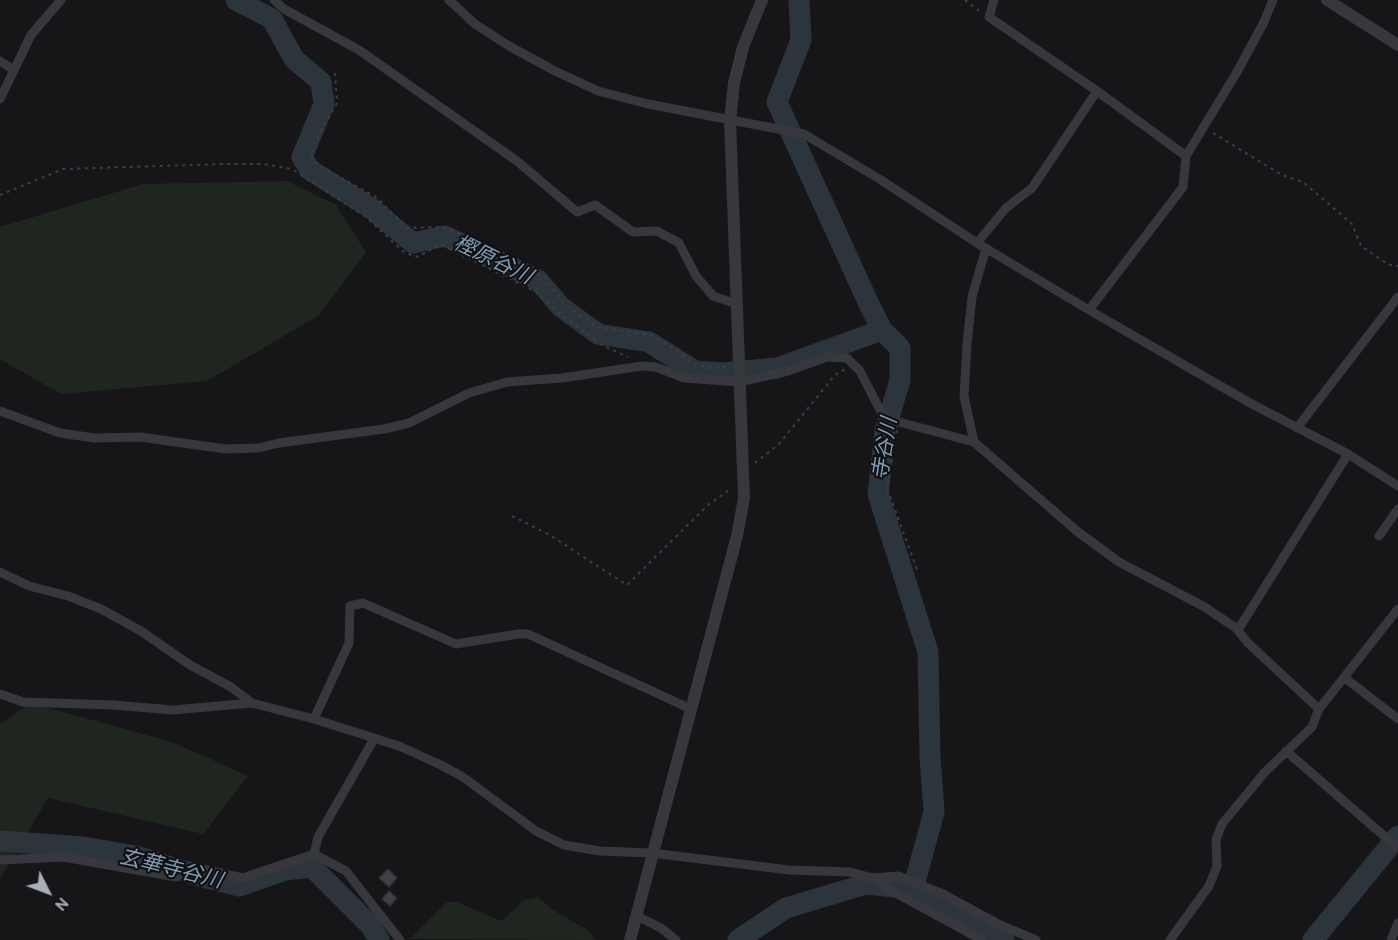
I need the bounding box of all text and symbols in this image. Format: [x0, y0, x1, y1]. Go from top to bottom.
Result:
water label: 樫原谷川 [450, 230, 536, 290]
water label: 寺谷川 [868, 416, 902, 482]
water label: 玄華寺谷川 [117, 844, 225, 894]
north arrow [18, 862, 78, 922]
text: N [51, 894, 73, 915]

